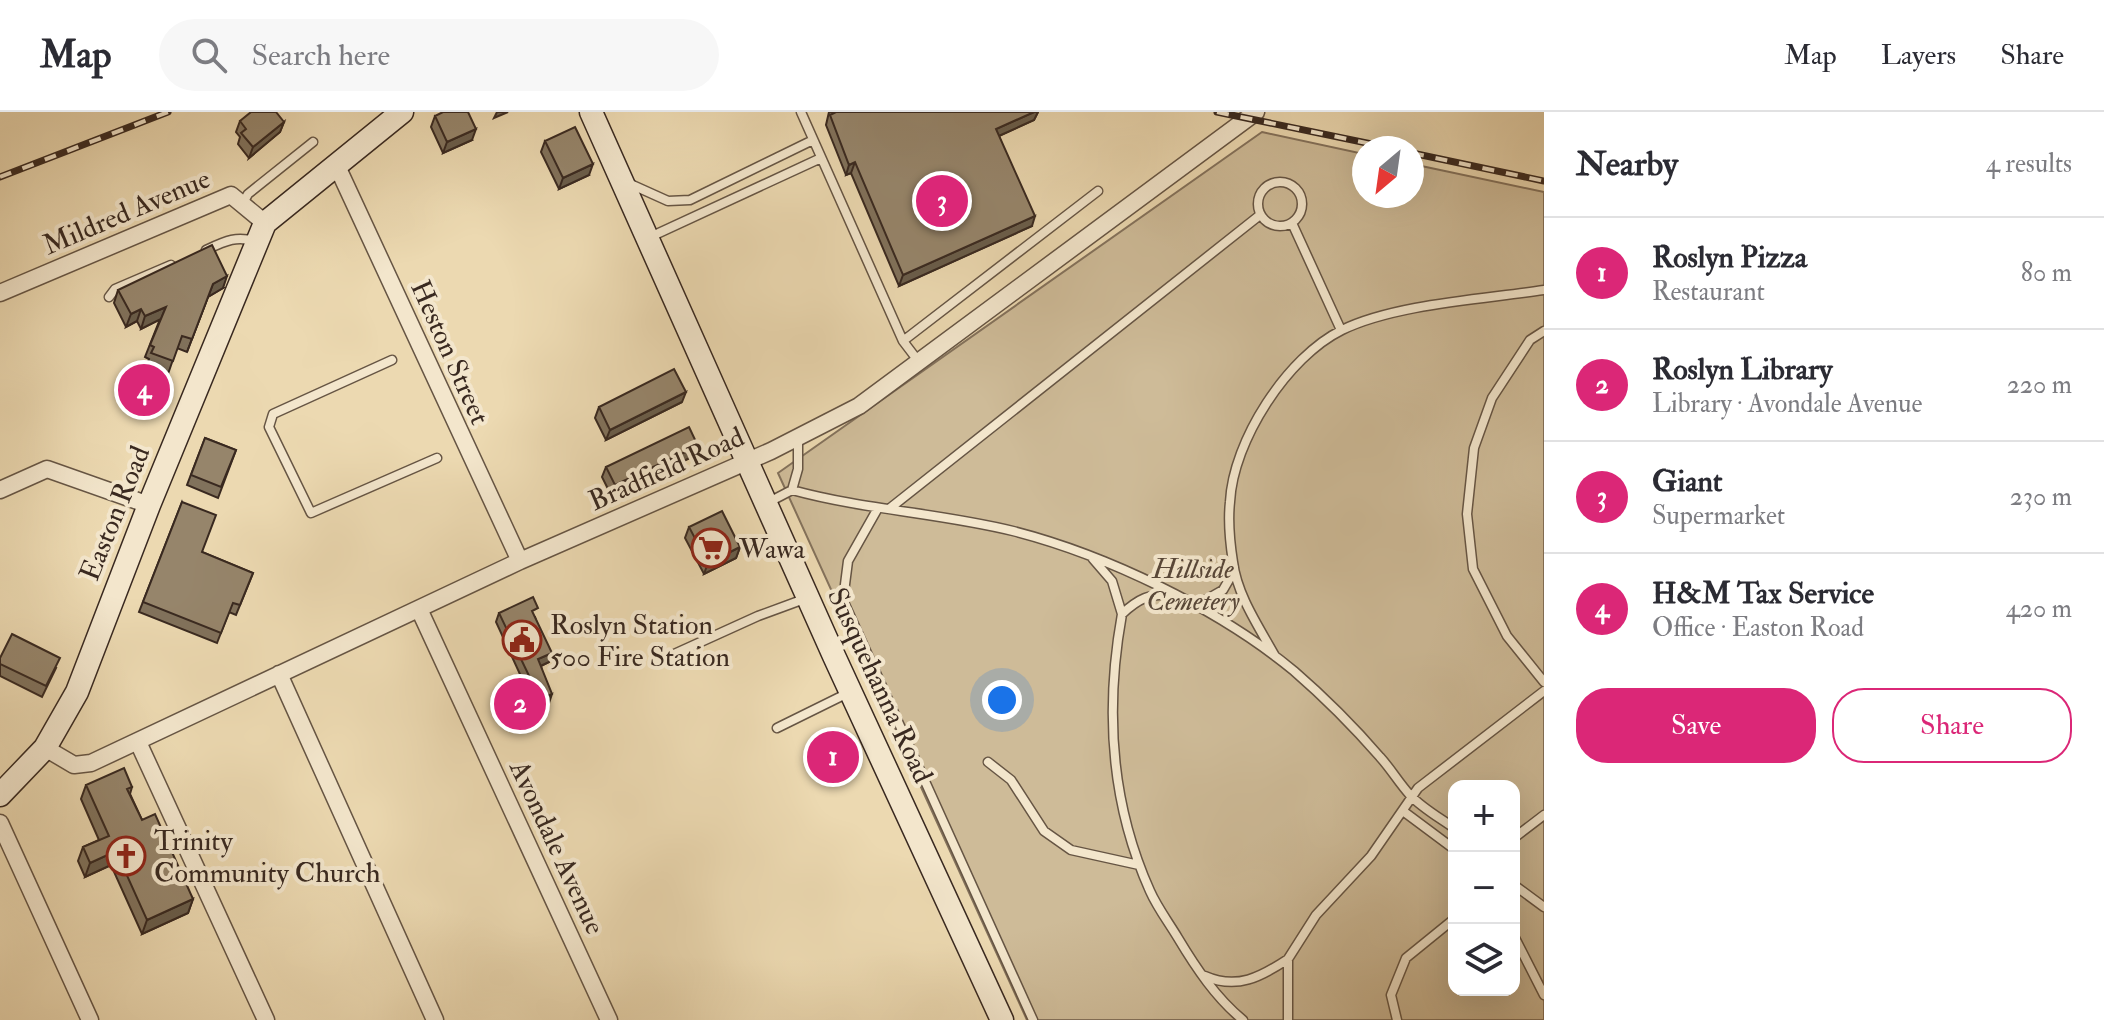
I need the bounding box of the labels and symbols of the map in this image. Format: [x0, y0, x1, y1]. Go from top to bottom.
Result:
north arrow [1352, 136, 1424, 208]
street label: Mildred Avenue [38, 161, 216, 263]
pin: 3 [916, 171, 968, 231]
street label: Heston Street [402, 275, 497, 430]
pin: 4 [118, 360, 170, 420]
street label: Bradfield Road [584, 419, 750, 519]
street label: Easton Road [72, 441, 158, 586]
supermarket icon: Wawa [690, 527, 732, 569]
place label: Wawa [738, 532, 805, 567]
park label: Hillside Cemetery [1146, 552, 1240, 619]
street label: Susquehanna Road [819, 582, 940, 789]
place label: Roslyn Station 500 Fire Station [550, 608, 730, 675]
public building icon: Roslyn Station 500 Fire Station [501, 619, 543, 661]
pin: 2 [494, 674, 546, 734]
your location [982, 680, 1022, 720]
pin: 1 [807, 727, 859, 787]
street label: Avondale Avenue [501, 754, 612, 940]
place label: Trinity Community Church [154, 824, 381, 891]
church icon: Trinity Community Church [105, 835, 147, 877]

